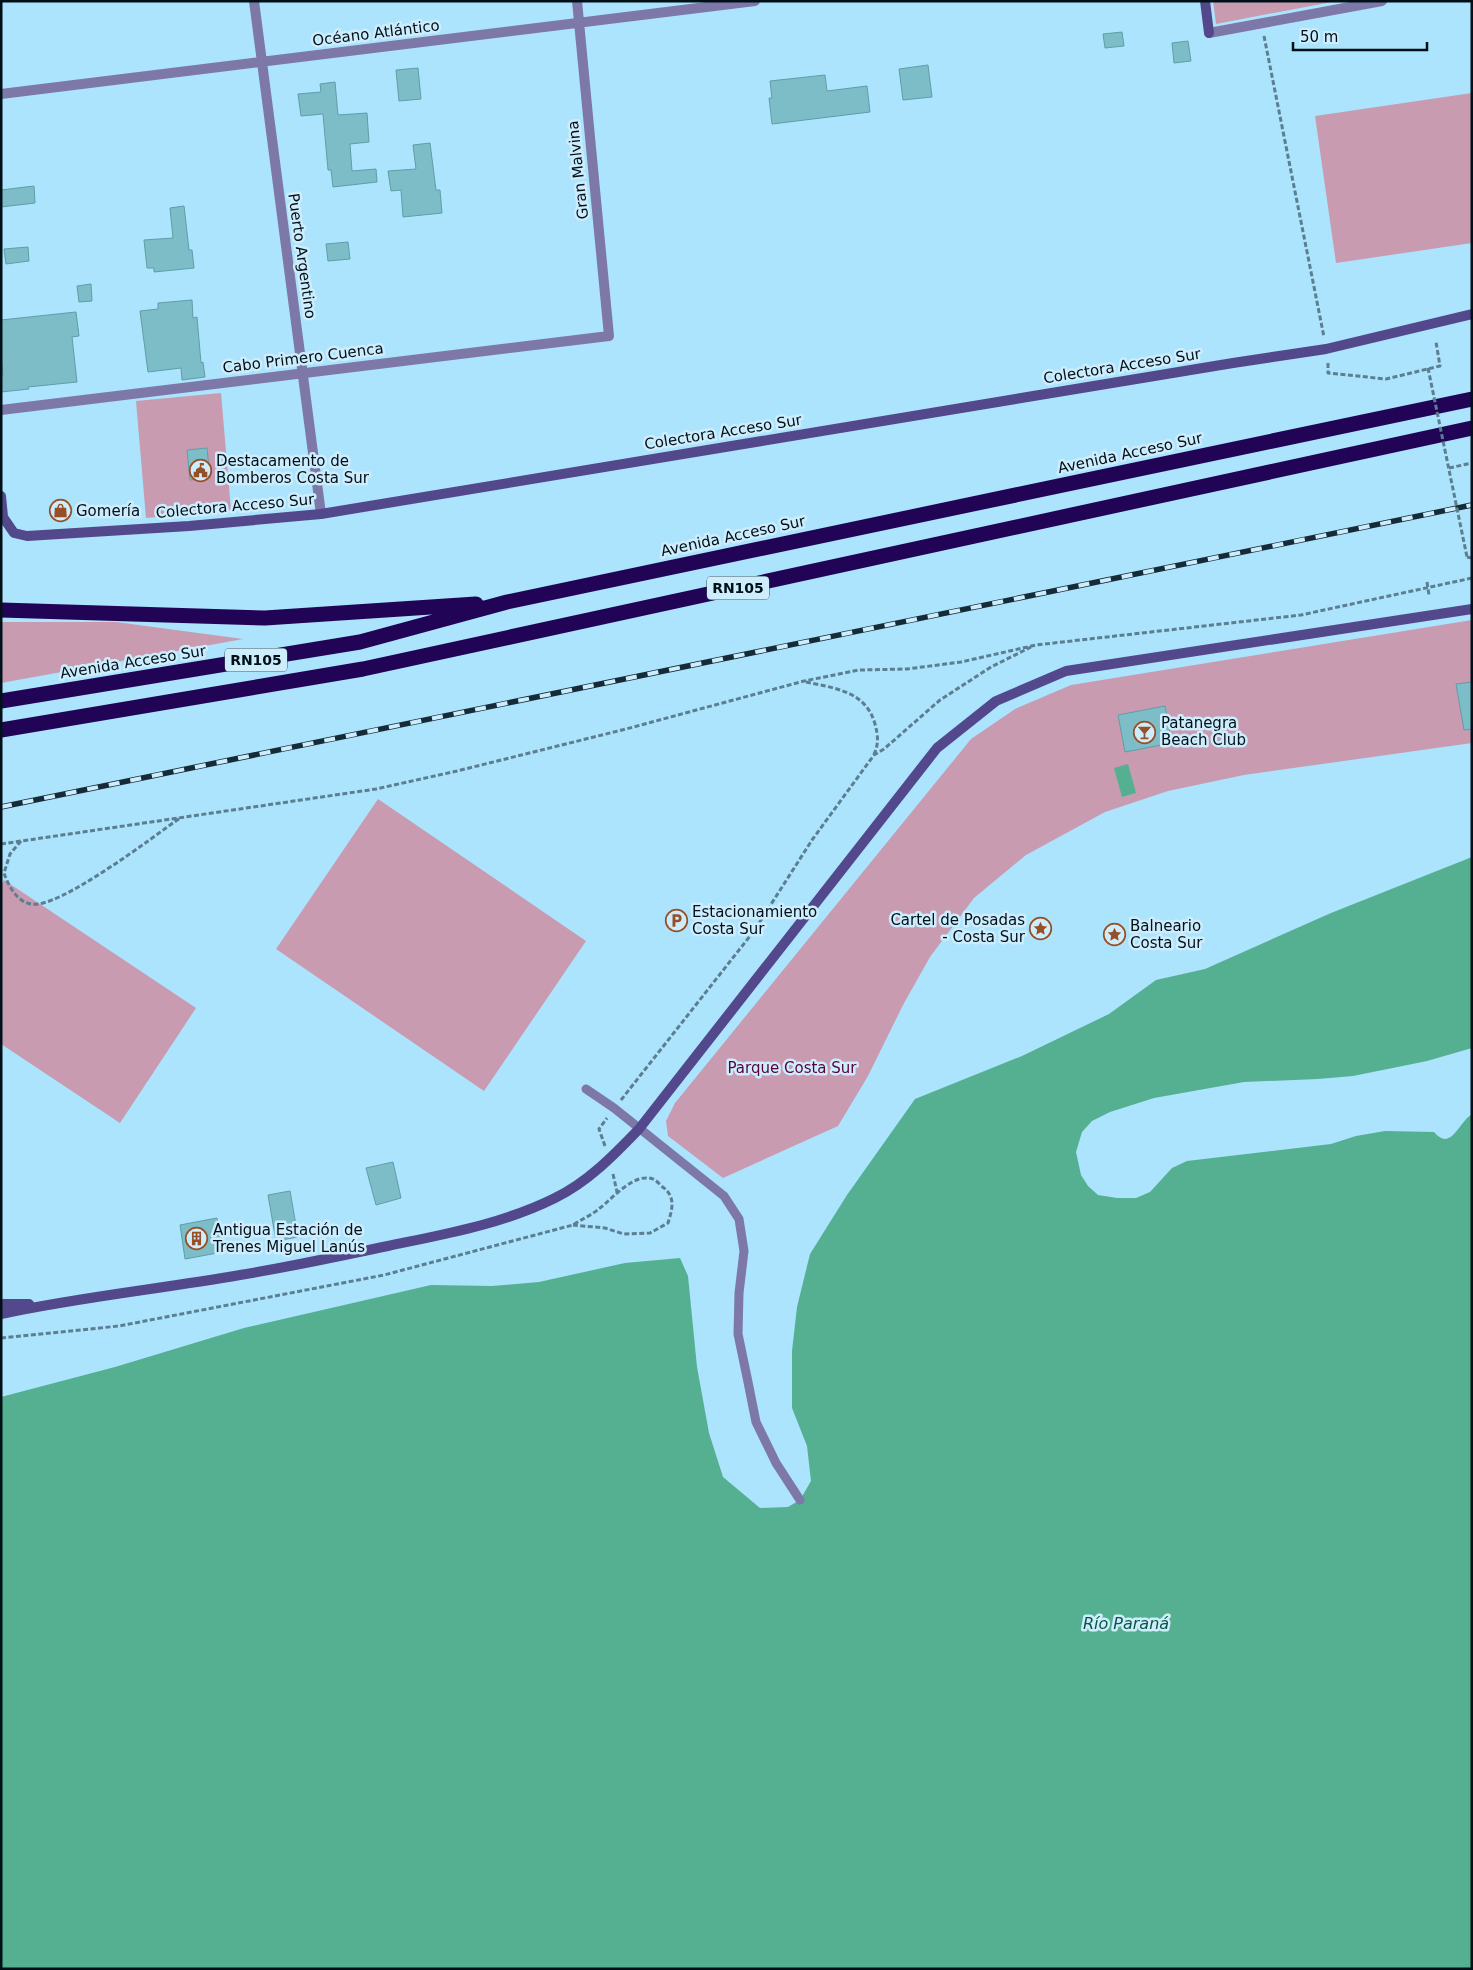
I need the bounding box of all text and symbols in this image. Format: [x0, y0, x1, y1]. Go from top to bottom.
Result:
street label: Océano Atlántico [311, 16, 441, 50]
scale bar [1293, 20, 1427, 52]
text: 50 m [1300, 28, 1338, 46]
street label: Gran Malvina [564, 120, 592, 220]
street label: Puerto Argentino [284, 192, 320, 320]
street label: Cabo Primero Cuenca [221, 339, 385, 377]
street label: Colectora Acceso Sur [1042, 345, 1203, 387]
street label: Colectora Acceso Sur [643, 411, 804, 453]
street label: Avenida Acceso Sur [1056, 429, 1205, 477]
place label: Destacamento de Bomberos Costa Sur [216, 452, 370, 487]
public building icon: Destacamento de Bomberos Costa Sur [188, 458, 212, 482]
street label: Colectora Acceso Sur [155, 490, 316, 522]
shop icon: Gomería [48, 499, 72, 523]
place label: Gomería [76, 502, 140, 520]
street label: Avenida Acceso Sur [659, 512, 808, 560]
road number: RN105 [707, 576, 769, 600]
street label: Avenida Acceso Sur [59, 641, 208, 682]
road number: RN105 [225, 648, 287, 672]
place label: Patanegra Beach Club [1161, 714, 1246, 749]
bar icon: Patanegra Beach Club [1133, 720, 1157, 744]
place label: Estacionamiento Costa Sur [692, 903, 817, 938]
parking icon: Estacionamiento Costa Sur [664, 909, 688, 933]
place label: Cartel de Posadas - Costa Sur [890, 911, 1026, 946]
place icon: Cartel de Posadas - Costa Sur [1029, 917, 1053, 941]
place label: Balneario Costa Sur [1130, 917, 1203, 952]
place icon: Balneario Costa Sur [1102, 923, 1126, 947]
park label: Parque Costa Sur [728, 1059, 857, 1077]
place label: Antigua Estación de Trenes Miguel Lanús [212, 1221, 365, 1256]
building icon: Antigua Estación de Trenes Miguel Lanús [185, 1227, 209, 1251]
water label: Río Paraná [1083, 1614, 1169, 1633]

